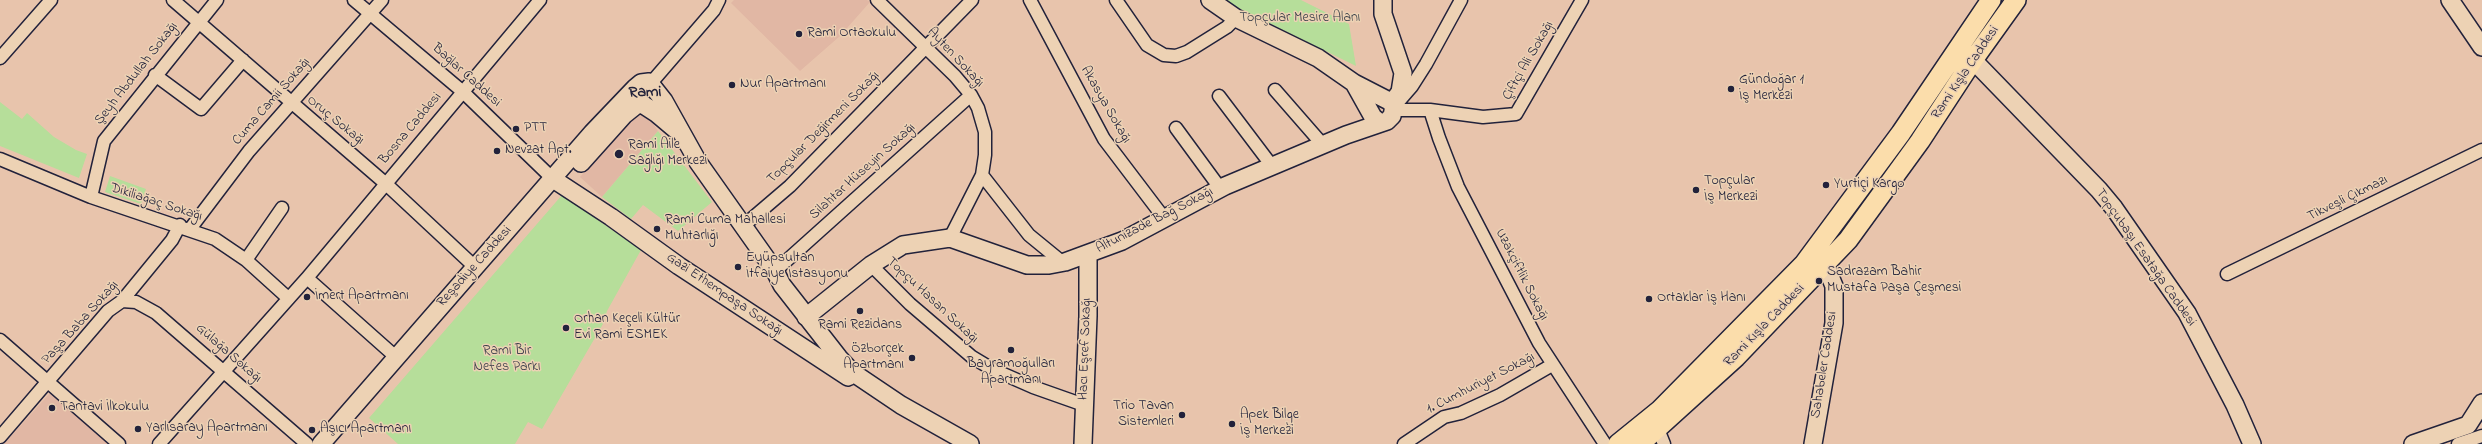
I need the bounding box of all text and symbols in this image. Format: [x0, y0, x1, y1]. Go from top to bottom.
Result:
park label: Topçular Mesire Alanı [1240, 11, 1360, 27]
street label: Şeyh Abdullah Sokağı [92, 19, 182, 129]
street label: Çiftçi Ali Sokağı [1500, 19, 1558, 103]
street label: Rami Kışla Caddesi [1929, 23, 2003, 123]
street label: Ayten Sokağı [923, 24, 987, 92]
place label: Rami Ortaokulu [807, 26, 896, 42]
marker: Rami Ortaokulu [794, 29, 804, 39]
street label: Bağlar Caddesi [428, 41, 504, 111]
street label: Cuma Camii Sokağı [229, 55, 315, 149]
street label: Akasya Sokağı [1076, 63, 1134, 147]
street label: Topçular Değirmeni Sokağı [764, 68, 884, 188]
place label: Gündoğar 1 İş Merkezi [1739, 73, 1804, 106]
place label: Nur Apartmanı [740, 77, 826, 93]
marker: Nur Apartmanı [727, 80, 737, 90]
district label: Rami [629, 83, 661, 103]
marker: Gündoğar 1 İş Merkezi [1726, 84, 1736, 94]
street label: Bosna Caddesi [376, 90, 446, 168]
street label: Oruç Sokağı [303, 93, 367, 149]
street label: Silahtar Hüseyin Sokağı [807, 120, 919, 224]
place label: PTT [524, 121, 547, 137]
marker: PTT [511, 124, 521, 134]
place label: Rami Aile Sağlığı Merkezi [628, 138, 707, 170]
place label: Nevzat Apt. [505, 143, 572, 159]
marker: Nevzat Apt. [492, 146, 502, 156]
marker: Rami Aile Sağlığı Merkezi [613, 148, 625, 160]
street label: Tikveşli Çıkmazı [2305, 172, 2391, 226]
place label: Topçular İş Merkezi [1704, 174, 1758, 206]
place label: Yurtiçi Kargo [1834, 177, 1904, 193]
street label: Dikiliağaç Sokağı [108, 180, 204, 226]
marker: Yurtiçi Kargo [1821, 180, 1831, 190]
street label: Altunizade Bağ Sokağı [1094, 184, 1216, 258]
marker: Topçular İş Merkezi [1691, 185, 1701, 195]
street label: Topçubaşı Esatağa Caddesi [2091, 186, 2199, 330]
place label: Rami Cuma Mahallesi Muhtarlığı [665, 213, 786, 246]
street label: Reşadiye Caddesi [434, 223, 516, 311]
marker: Rami Cuma Mahallesi Muhtarlığı [652, 224, 662, 234]
street label: Uzakçiftlik Sokağı [1491, 226, 1551, 324]
street label: Gazi Ethempaşa Sokağı [663, 250, 785, 340]
place label: Eyüpsultan İtfaiye İstasyonu [746, 251, 848, 284]
street label: Topçu Hasan Sokağı [883, 254, 981, 348]
marker: Eyüpsultan İtfaiye İstasyonu [733, 262, 743, 272]
place label: Sadrazam Bahir Mustafa Paşa Çeşmesi [1827, 265, 1961, 298]
marker: Sadrazam Bahir Mustafa Paşa Çeşmesi [1814, 276, 1824, 286]
street label: Paşa Baba Sokağı [39, 278, 123, 368]
street label: Rami Kışla Caddesi [1721, 281, 1809, 371]
place label: İmert Apartmanı [315, 289, 409, 305]
place label: Ortaklar İş Hanı [1657, 291, 1746, 307]
marker: İmert Apartmanı [302, 292, 312, 302]
marker: Ortaklar İş Hanı [1644, 294, 1654, 304]
street label: Hacı Eşref Sokağı [1076, 297, 1096, 401]
marker: Rami Rezidans [855, 306, 865, 316]
street label: Sahabeler Caddesi [1808, 310, 1842, 420]
place label: Orhan Keçeli Kültür Evi Rami ESMEK [574, 312, 680, 344]
place label: Rami Rezidans [818, 318, 902, 334]
street label: Gülağa Sokağı [191, 321, 265, 387]
marker: Orhan Keçeli Kültür Evi Rami ESMEK [561, 323, 571, 333]
place label: Özborçek Apartmanı [843, 342, 904, 374]
park label: Rami Bir Nefes Parkı [474, 344, 540, 376]
marker: Bayramoğulları Apartmanı [1006, 345, 1016, 355]
street label: 1. Cumhuriyet Sokağı [1424, 349, 1538, 419]
marker: Özborçek Apartmanı [907, 353, 917, 363]
place label: Bayramoğulları Apartmanı [967, 357, 1055, 390]
place label: Trio Tavan Sistemleri [1113, 399, 1174, 432]
place label: Tantavi İlkokulu [60, 400, 149, 416]
marker: Tantavi İlkokulu [47, 403, 57, 413]
place label: Apek Bilge İş Merkezi [1240, 408, 1299, 440]
marker: Trio Tavan Sistemleri [1177, 410, 1187, 420]
marker: Apek Bilge İş Merkezi [1227, 419, 1237, 429]
place label: Yarlısaray Apartmanı [146, 421, 268, 437]
place label: Aşıcı Apartmanı [320, 422, 411, 438]
marker: Yarlısaray Apartmanı [133, 424, 143, 434]
marker: Aşıcı Apartmanı [307, 425, 317, 435]

